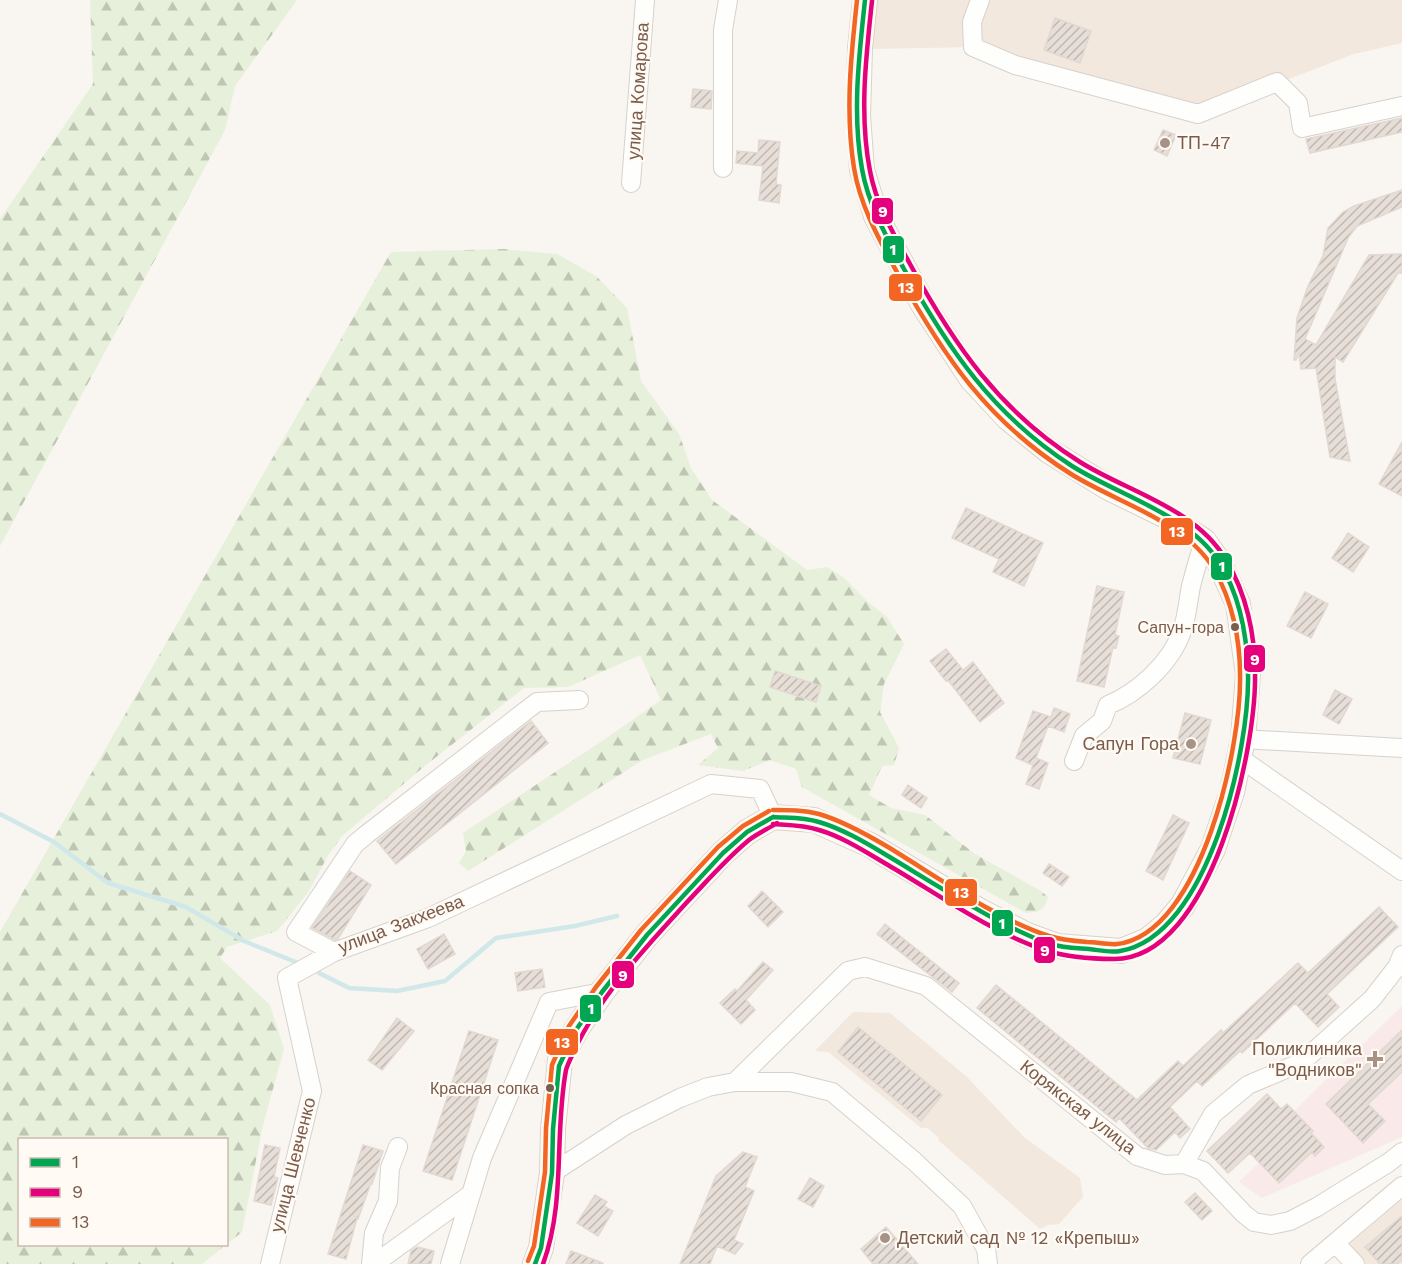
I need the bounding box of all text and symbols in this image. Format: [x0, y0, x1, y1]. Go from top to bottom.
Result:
street label: улица Комарова [622, 20, 653, 160]
place label: ТП-47 [1177, 132, 1230, 153]
marker: ТП-47 [1158, 136, 1172, 150]
line badge: 9 [871, 197, 894, 225]
text: 9 [878, 202, 888, 221]
line badge: 1 [882, 235, 905, 264]
text: 1 [890, 240, 896, 259]
line badge: 13 [888, 273, 923, 302]
text: 13 [898, 278, 914, 297]
line badge: 13 [1160, 517, 1194, 546]
text: 13 [1169, 522, 1185, 541]
line badge: 1 [1210, 552, 1233, 581]
text: 1 [1219, 557, 1225, 576]
place label: Сапун-гора [1138, 618, 1224, 637]
marker: Сапун-гора [1229, 621, 1241, 633]
line badge: 9 [1243, 644, 1266, 673]
text: 9 [1250, 650, 1260, 669]
place label: Сапун Гора [1082, 733, 1180, 754]
marker: Сапун Гора [1184, 737, 1198, 751]
line badge: 13 [944, 878, 978, 907]
text: 13 [953, 883, 969, 902]
street label: улица Закхеева [335, 890, 467, 957]
line badge: 1 [991, 909, 1014, 937]
text: 1 [999, 914, 1005, 933]
line badge: 9 [1033, 936, 1056, 964]
text: 9 [1040, 941, 1050, 960]
line badge: 9 [611, 960, 635, 989]
text: 9 [618, 966, 628, 985]
line badge: 1 [579, 994, 602, 1023]
text: 1 [588, 999, 594, 1018]
line badge: 13 [545, 1028, 579, 1056]
text: 13 [554, 1033, 570, 1052]
place label: Поликлиника "Водников" [1252, 1038, 1363, 1080]
marker: Поликлиника "Водников" [1366, 1050, 1384, 1068]
street label: Корякская улица [1016, 1055, 1141, 1159]
place label: Красная сопка [430, 1079, 539, 1098]
marker: Красная сопка [544, 1082, 556, 1094]
street label: улица Шевченко [266, 1095, 319, 1235]
legend [18, 1138, 228, 1246]
text: 1 [72, 1151, 79, 1172]
text: 9 [72, 1181, 83, 1202]
text: 13 [72, 1211, 90, 1232]
place label: Детский сад № 12 «Крепыш» [897, 1227, 1140, 1248]
marker: Детский сад № 12 «Крепыш» [878, 1231, 892, 1245]

